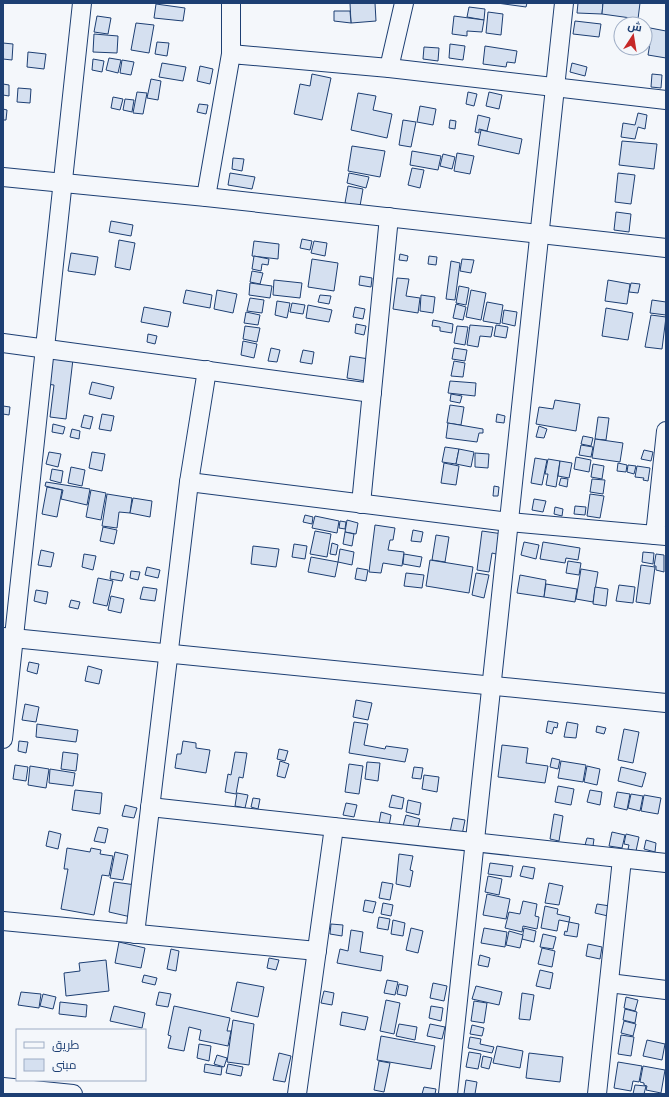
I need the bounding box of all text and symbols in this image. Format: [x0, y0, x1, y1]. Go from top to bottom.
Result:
north arrow [613, 16, 653, 56]
text: ش [627, 19, 643, 35]
legend [16, 1029, 146, 1081]
text: طريق [52, 1038, 80, 1053]
text: مبنى [52, 1058, 77, 1073]

